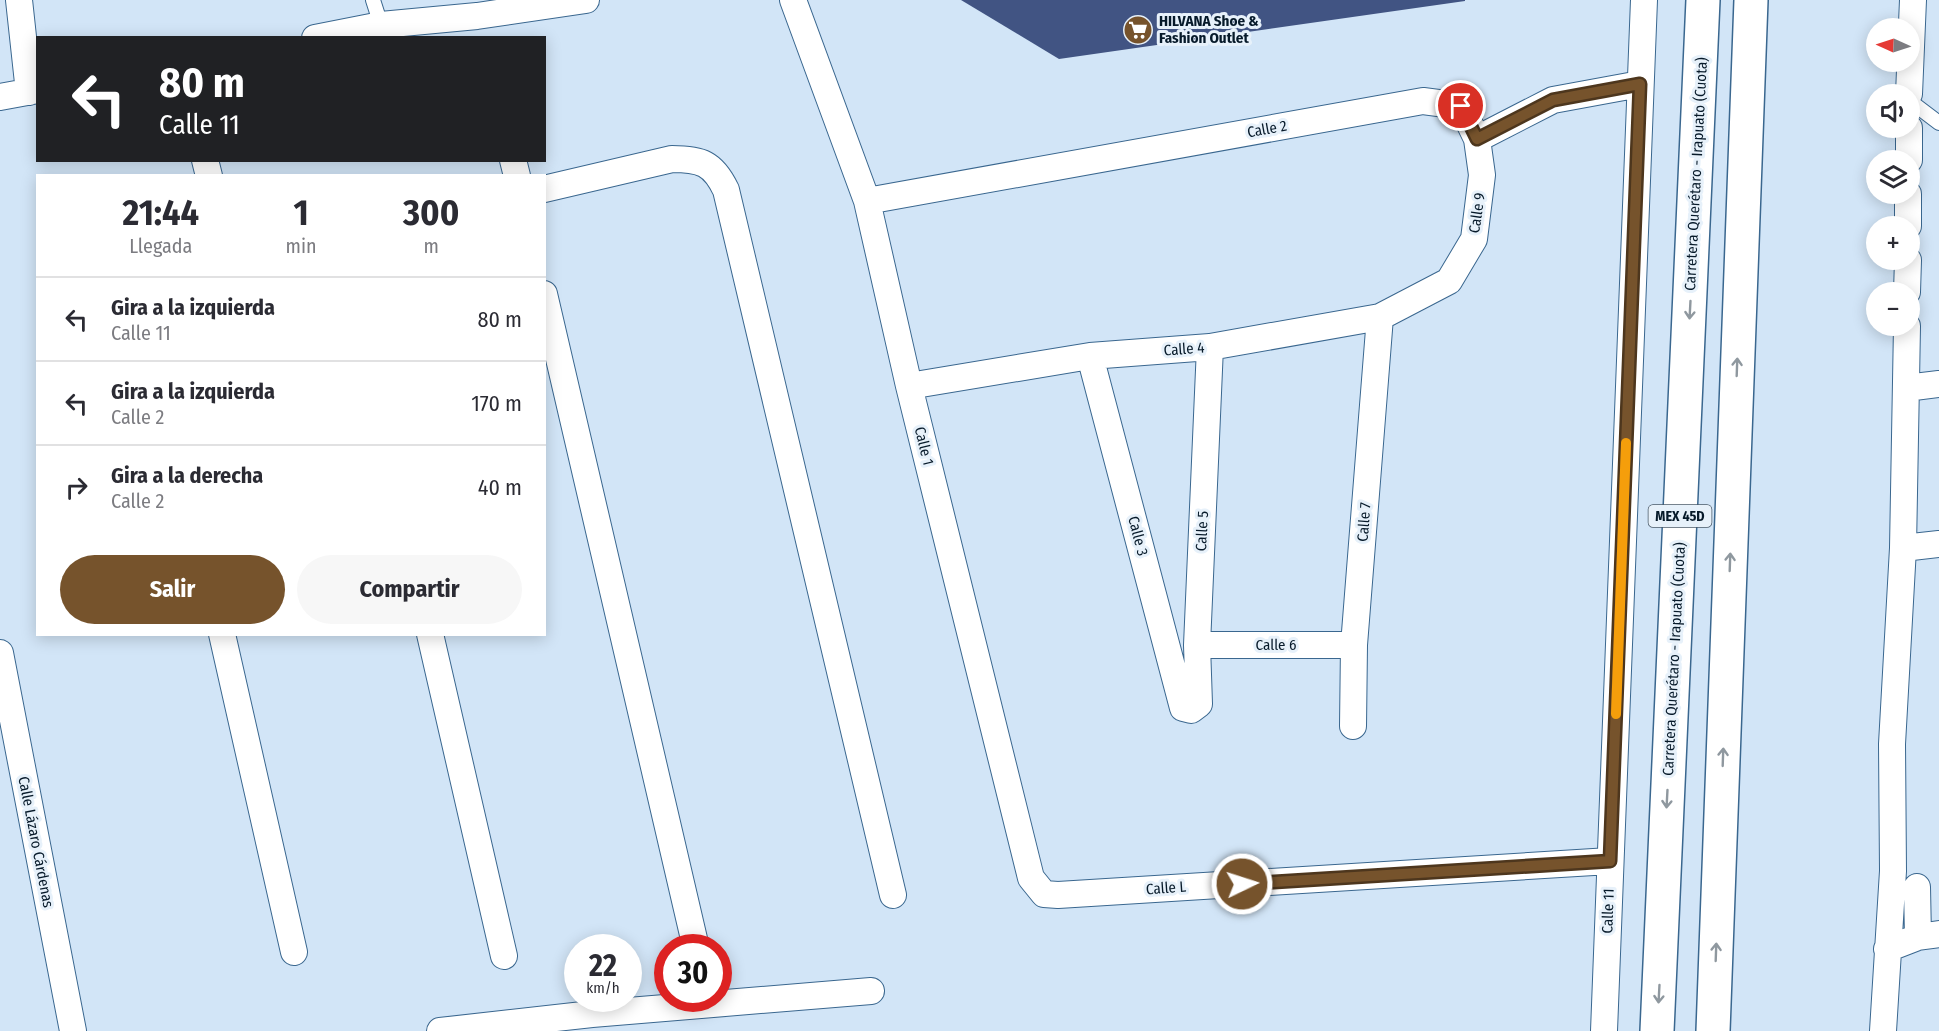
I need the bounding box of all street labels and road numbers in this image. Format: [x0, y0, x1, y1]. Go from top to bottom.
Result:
street label: Carretera Querétaro - Irapuato (Cuota) [1681, 57, 1711, 291]
street label: Calle 2 [1246, 117, 1289, 141]
street label: Calle 9 [1465, 192, 1489, 234]
street label: Calle 4 [1163, 339, 1205, 359]
street label: Calle 1 [911, 425, 937, 467]
street label: Calle 7 [1354, 502, 1374, 542]
road number: MEX 45D [1648, 505, 1712, 527]
street label: Calle 5 [1192, 510, 1212, 552]
street label: Calle 3 [1124, 514, 1152, 558]
street label: Carretera Querétaro - Irapuato (Cuota) [1659, 542, 1689, 776]
street label: Calle 6 [1256, 636, 1296, 654]
street label: Calle Lázaro Cárdenas [14, 775, 58, 909]
street label: Calle L [1145, 878, 1187, 898]
street label: Calle 11 [1598, 888, 1618, 934]

